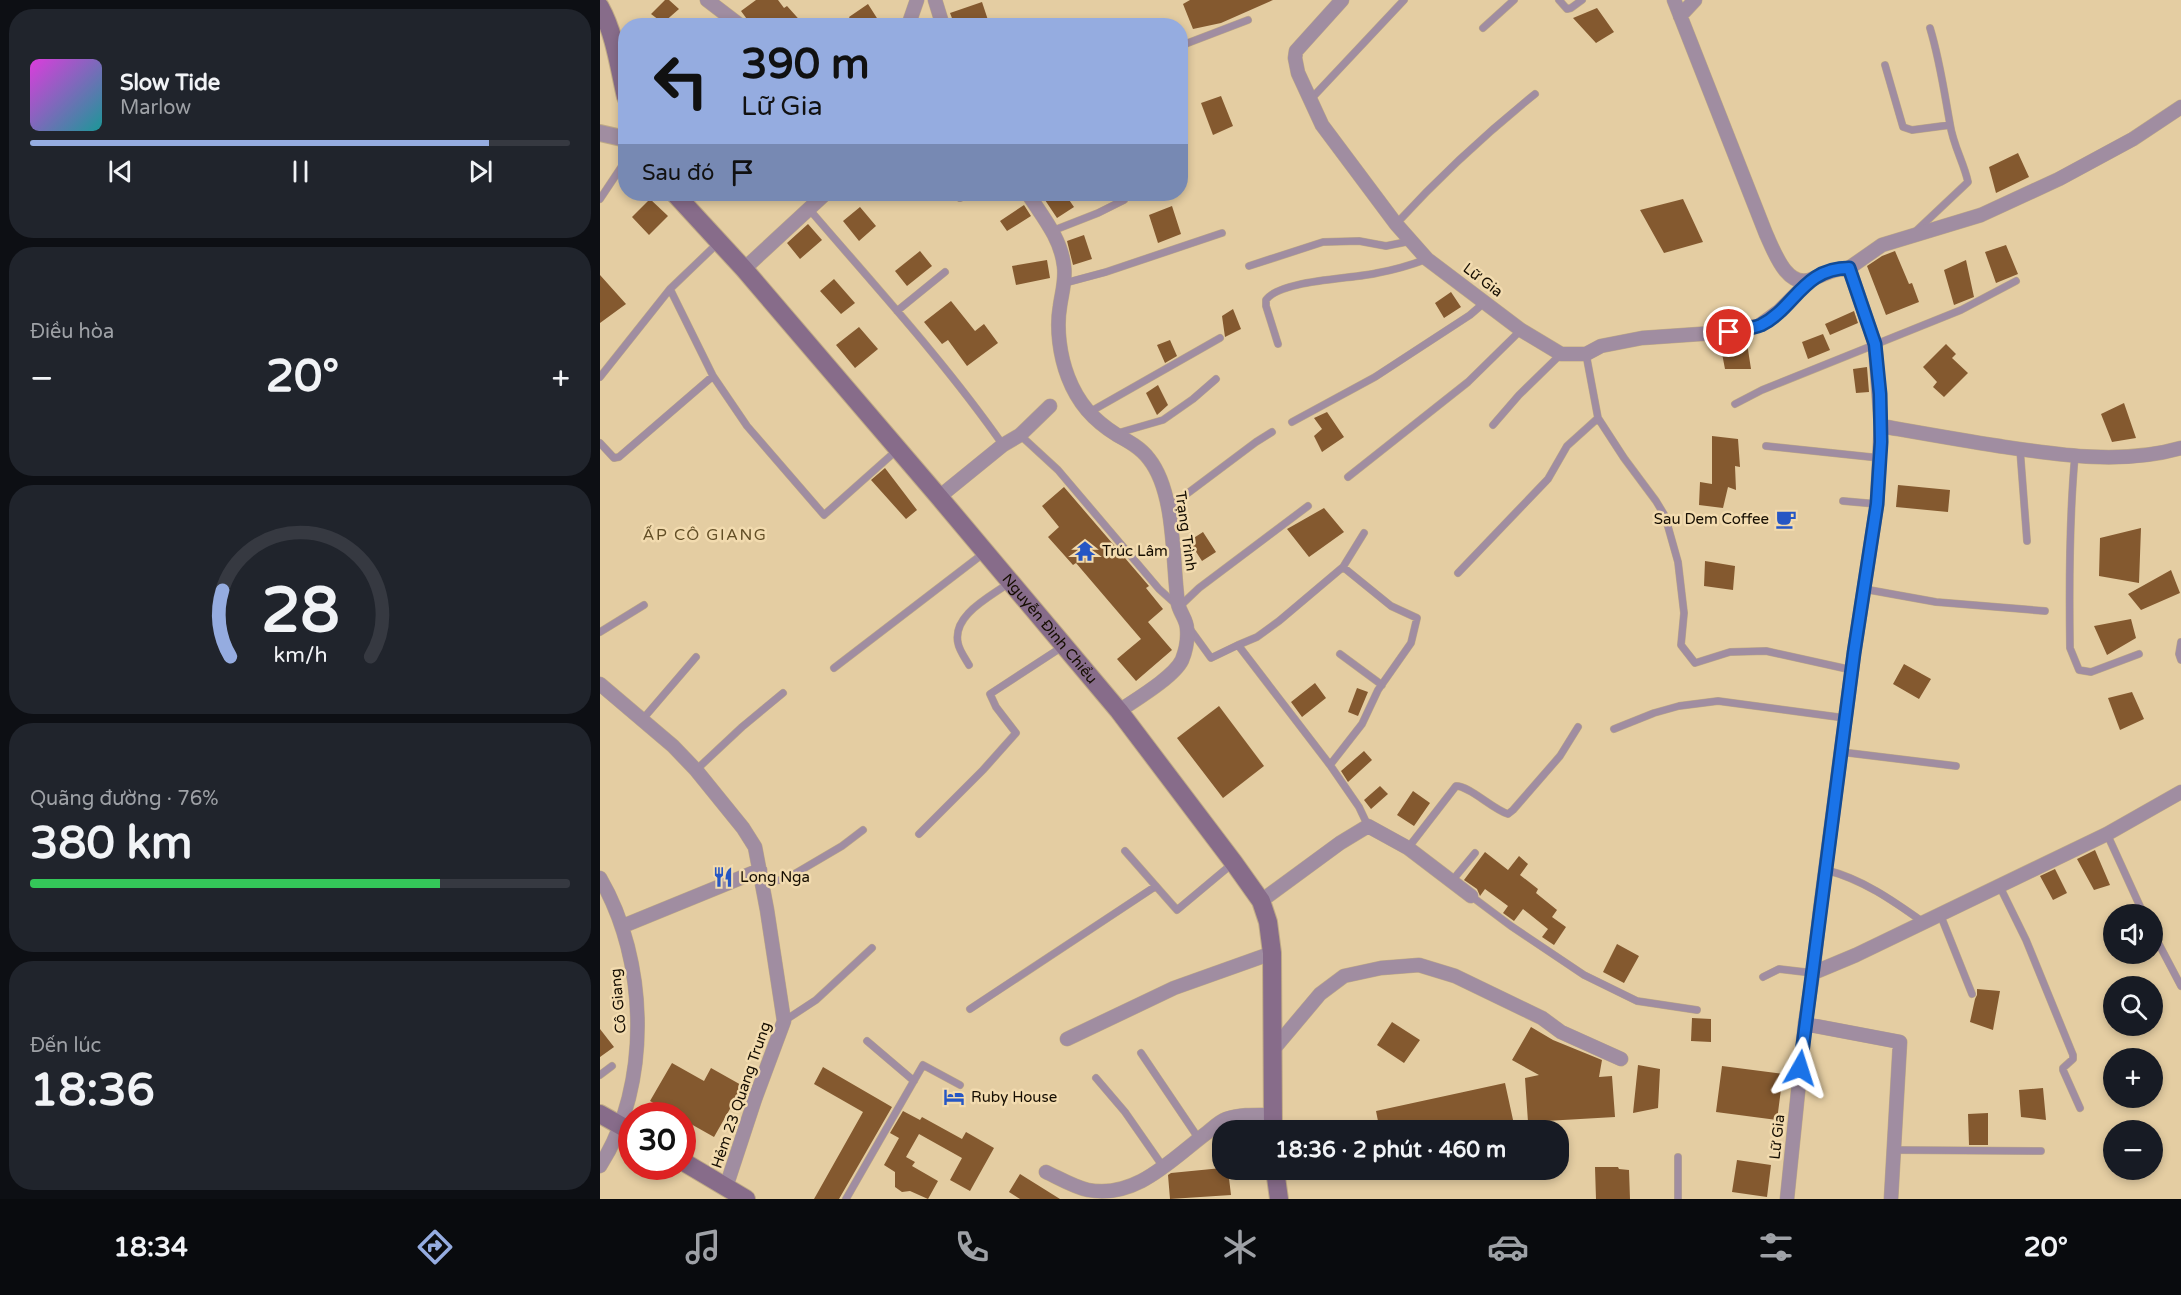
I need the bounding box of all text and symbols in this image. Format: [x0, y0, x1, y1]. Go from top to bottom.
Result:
text: 390 m [741, 39, 870, 90]
icon: left [642, 42, 720, 120]
text: Slow Tide [120, 70, 220, 96]
text: Lữ Gia [741, 90, 823, 123]
text: Marlow [120, 96, 191, 120]
icon: previous [104, 155, 137, 188]
icon: pause [284, 155, 317, 188]
icon: next [464, 155, 497, 188]
icon: arrive [726, 156, 759, 189]
text: Sau đó [642, 160, 714, 186]
street label: Lữ Gia [1459, 259, 1507, 301]
pin [1703, 306, 1754, 357]
icon: arrive [1712, 315, 1745, 348]
text: Điều hòa [30, 320, 114, 344]
text: 20° [266, 350, 339, 404]
text: − [30, 359, 54, 398]
text: + [551, 359, 570, 398]
street label: Trạng Trình [1171, 490, 1201, 572]
cafe icon: Sau Dem Coffee [1774, 507, 1798, 531]
place label: Sau Dem Coffee [1654, 510, 1769, 528]
district label: ẤP CÔ GIANG [643, 525, 767, 545]
temple icon: Trúc Lâm [1073, 539, 1097, 563]
place label: Trúc Lâm [1102, 542, 1168, 560]
street label: Nguyễn Đình Chiểu [998, 570, 1101, 687]
text: 28 [261, 574, 339, 649]
text: km/h [273, 642, 327, 668]
text: Quãng đường · 76% [30, 787, 219, 811]
text: 380 km [30, 817, 192, 871]
restaurant icon: Long Nga [711, 865, 735, 889]
place label: Long Nga [740, 868, 810, 886]
map controls [2103, 904, 2163, 1180]
button: sound [2103, 904, 2163, 964]
street label: Cô Giang [606, 968, 630, 1034]
button: search [2103, 976, 2163, 1036]
street label: Hẻm 23 Quang Trung [707, 1019, 775, 1171]
text: Đến lúc [30, 1034, 101, 1058]
position arrow [1768, 1036, 1832, 1100]
button: + [2103, 1048, 2163, 1108]
text: 18:36 [30, 1064, 155, 1118]
hotel icon: Ruby House [942, 1085, 966, 1109]
place label: Ruby House [971, 1088, 1057, 1106]
speed limit sign: 30 [618, 1102, 696, 1180]
street label: Lữ Gia [1766, 1114, 1788, 1160]
button: − [2103, 1120, 2163, 1180]
text: 18:36 · 2 phút · 460 m [1275, 1137, 1506, 1163]
icon: directions [414, 1226, 456, 1268]
icon: music [682, 1226, 724, 1268]
icon: phone [951, 1226, 993, 1268]
icon: climate [1219, 1226, 1261, 1268]
icon: car [1487, 1226, 1529, 1268]
icon: filters [1755, 1226, 1797, 1268]
text: 18:34 [113, 1231, 188, 1264]
text: 20° [2024, 1231, 2068, 1264]

